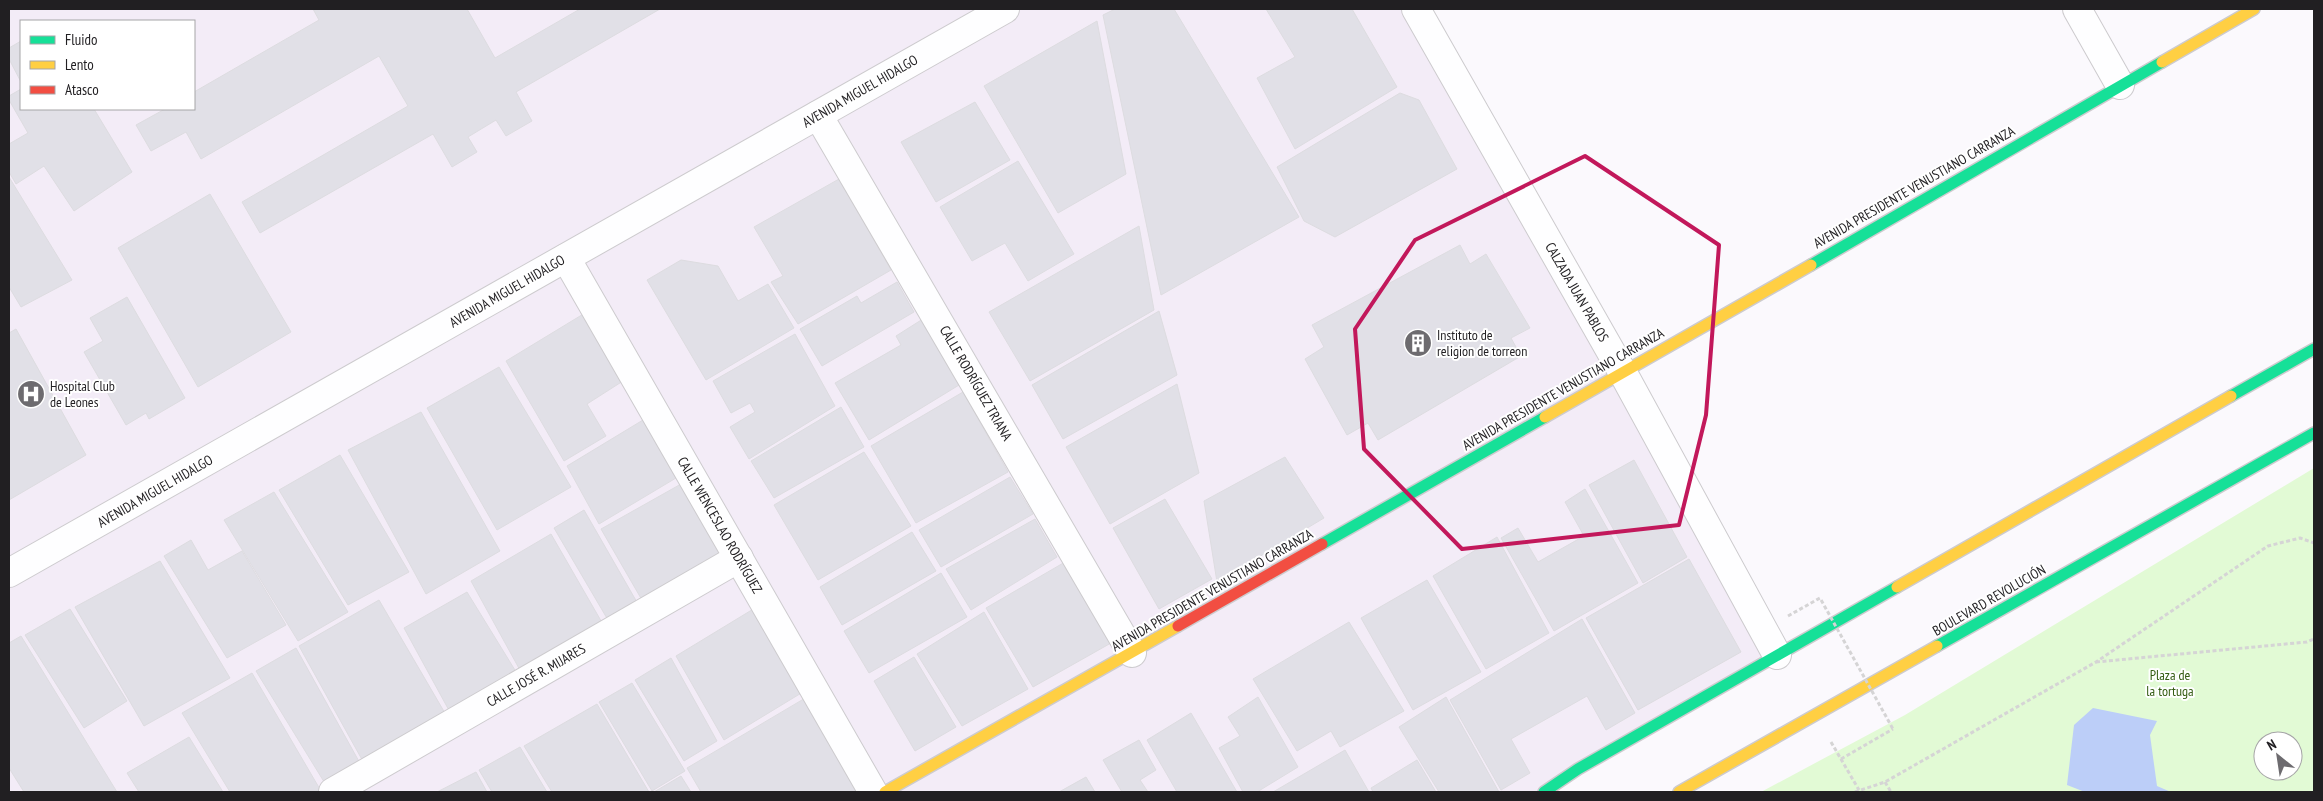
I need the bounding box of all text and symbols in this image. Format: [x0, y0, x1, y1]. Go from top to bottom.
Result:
legend [20, 20, 195, 110]
text: Fluido [65, 30, 97, 49]
street label: AVENIDA MIGUEL HIDALGO [799, 50, 921, 131]
text: Lento [65, 55, 94, 74]
text: Atasco [65, 80, 99, 99]
street label: AVENIDA PRESIDENTE VENUSTIANO CARRANZA [1810, 122, 2018, 252]
street label: CALZADA JUAN PABLOS [1541, 239, 1613, 345]
street label: AVENIDA MIGUEL HIDALGO [446, 250, 568, 331]
street label: CALLE RODRÍGUEZ TRIANA [936, 322, 1017, 444]
street label: AVENIDA PRESIDENTE VENUSTIANO CARRANZA [1459, 324, 1667, 454]
place label: Instituto de religion de torreon [1437, 326, 1527, 360]
building icon: Instituto de religion de torreon [1403, 328, 1433, 358]
place label: Hospital Club de Leones [50, 377, 115, 411]
hospital icon: Hospital Club de Leones [16, 379, 46, 409]
street label: AVENIDA MIGUEL HIDALGO [94, 450, 216, 531]
street label: CALLE WENCESLAO RODRÍGUEZ [673, 453, 767, 597]
street label: AVENIDA PRESIDENTE VENUSTIANO CARRANZA [1108, 525, 1316, 655]
street label: BOULEVARD REVOLUCIÓN [1929, 560, 2049, 640]
street label: CALLE JOSÉ R. MIJARES [483, 639, 589, 711]
park label: Plaza de la tortuga [2146, 666, 2194, 700]
north arrow [2253, 731, 2303, 781]
text: N [2264, 735, 2279, 754]

